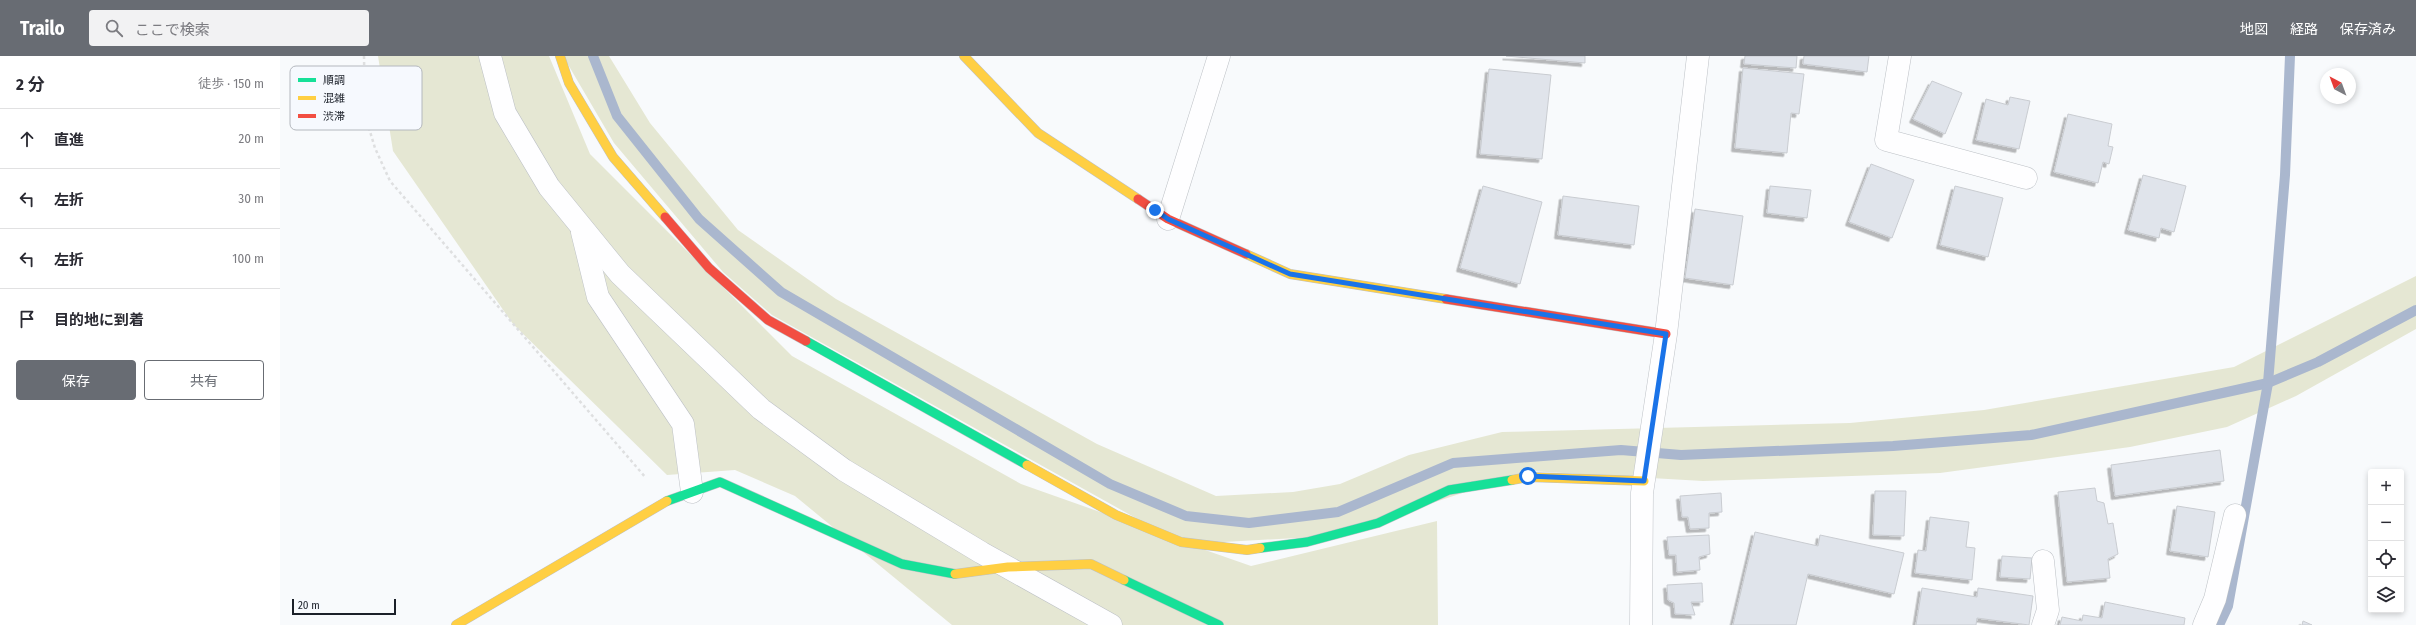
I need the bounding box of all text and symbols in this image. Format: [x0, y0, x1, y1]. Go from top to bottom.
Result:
search box [89, 10, 369, 46]
text: Trailo [20, 17, 65, 40]
icon: search [103, 17, 125, 39]
text: ここで検索 [135, 21, 210, 39]
text: 地図 [2240, 21, 2268, 38]
text: 経路 [2290, 21, 2318, 38]
text: 保存済み [2340, 21, 2396, 38]
legend [290, 66, 422, 130]
north arrow [2320, 68, 2356, 104]
text: 2 分 [16, 74, 44, 95]
text: 順調 [323, 74, 345, 87]
text: 徒歩 · 150 m [198, 76, 264, 91]
text: 混雑 [323, 92, 345, 105]
text: 渋滞 [323, 110, 345, 123]
icon: ahead [16, 128, 38, 150]
text: 直進 [54, 131, 84, 149]
text: 20 m [238, 131, 264, 146]
icon: left [16, 188, 38, 210]
text: 左折 [54, 191, 84, 209]
text: 30 m [238, 191, 264, 206]
route end [1146, 201, 1164, 219]
icon: left [16, 248, 38, 270]
text: 左折 [54, 251, 84, 269]
text: 100 m [232, 251, 264, 266]
icon: arrive [16, 308, 38, 330]
text: 目的地に到着 [54, 311, 144, 329]
button: 保存 [16, 360, 136, 400]
button: 共有 [144, 360, 264, 400]
route start [1519, 467, 1537, 485]
map controls [2368, 469, 2404, 613]
button: + [2368, 469, 2404, 505]
button: − [2368, 505, 2404, 541]
button: locate [2368, 541, 2404, 577]
button: layers [2368, 577, 2404, 613]
scale bar [292, 597, 396, 616]
text: 20 m [298, 599, 320, 612]

